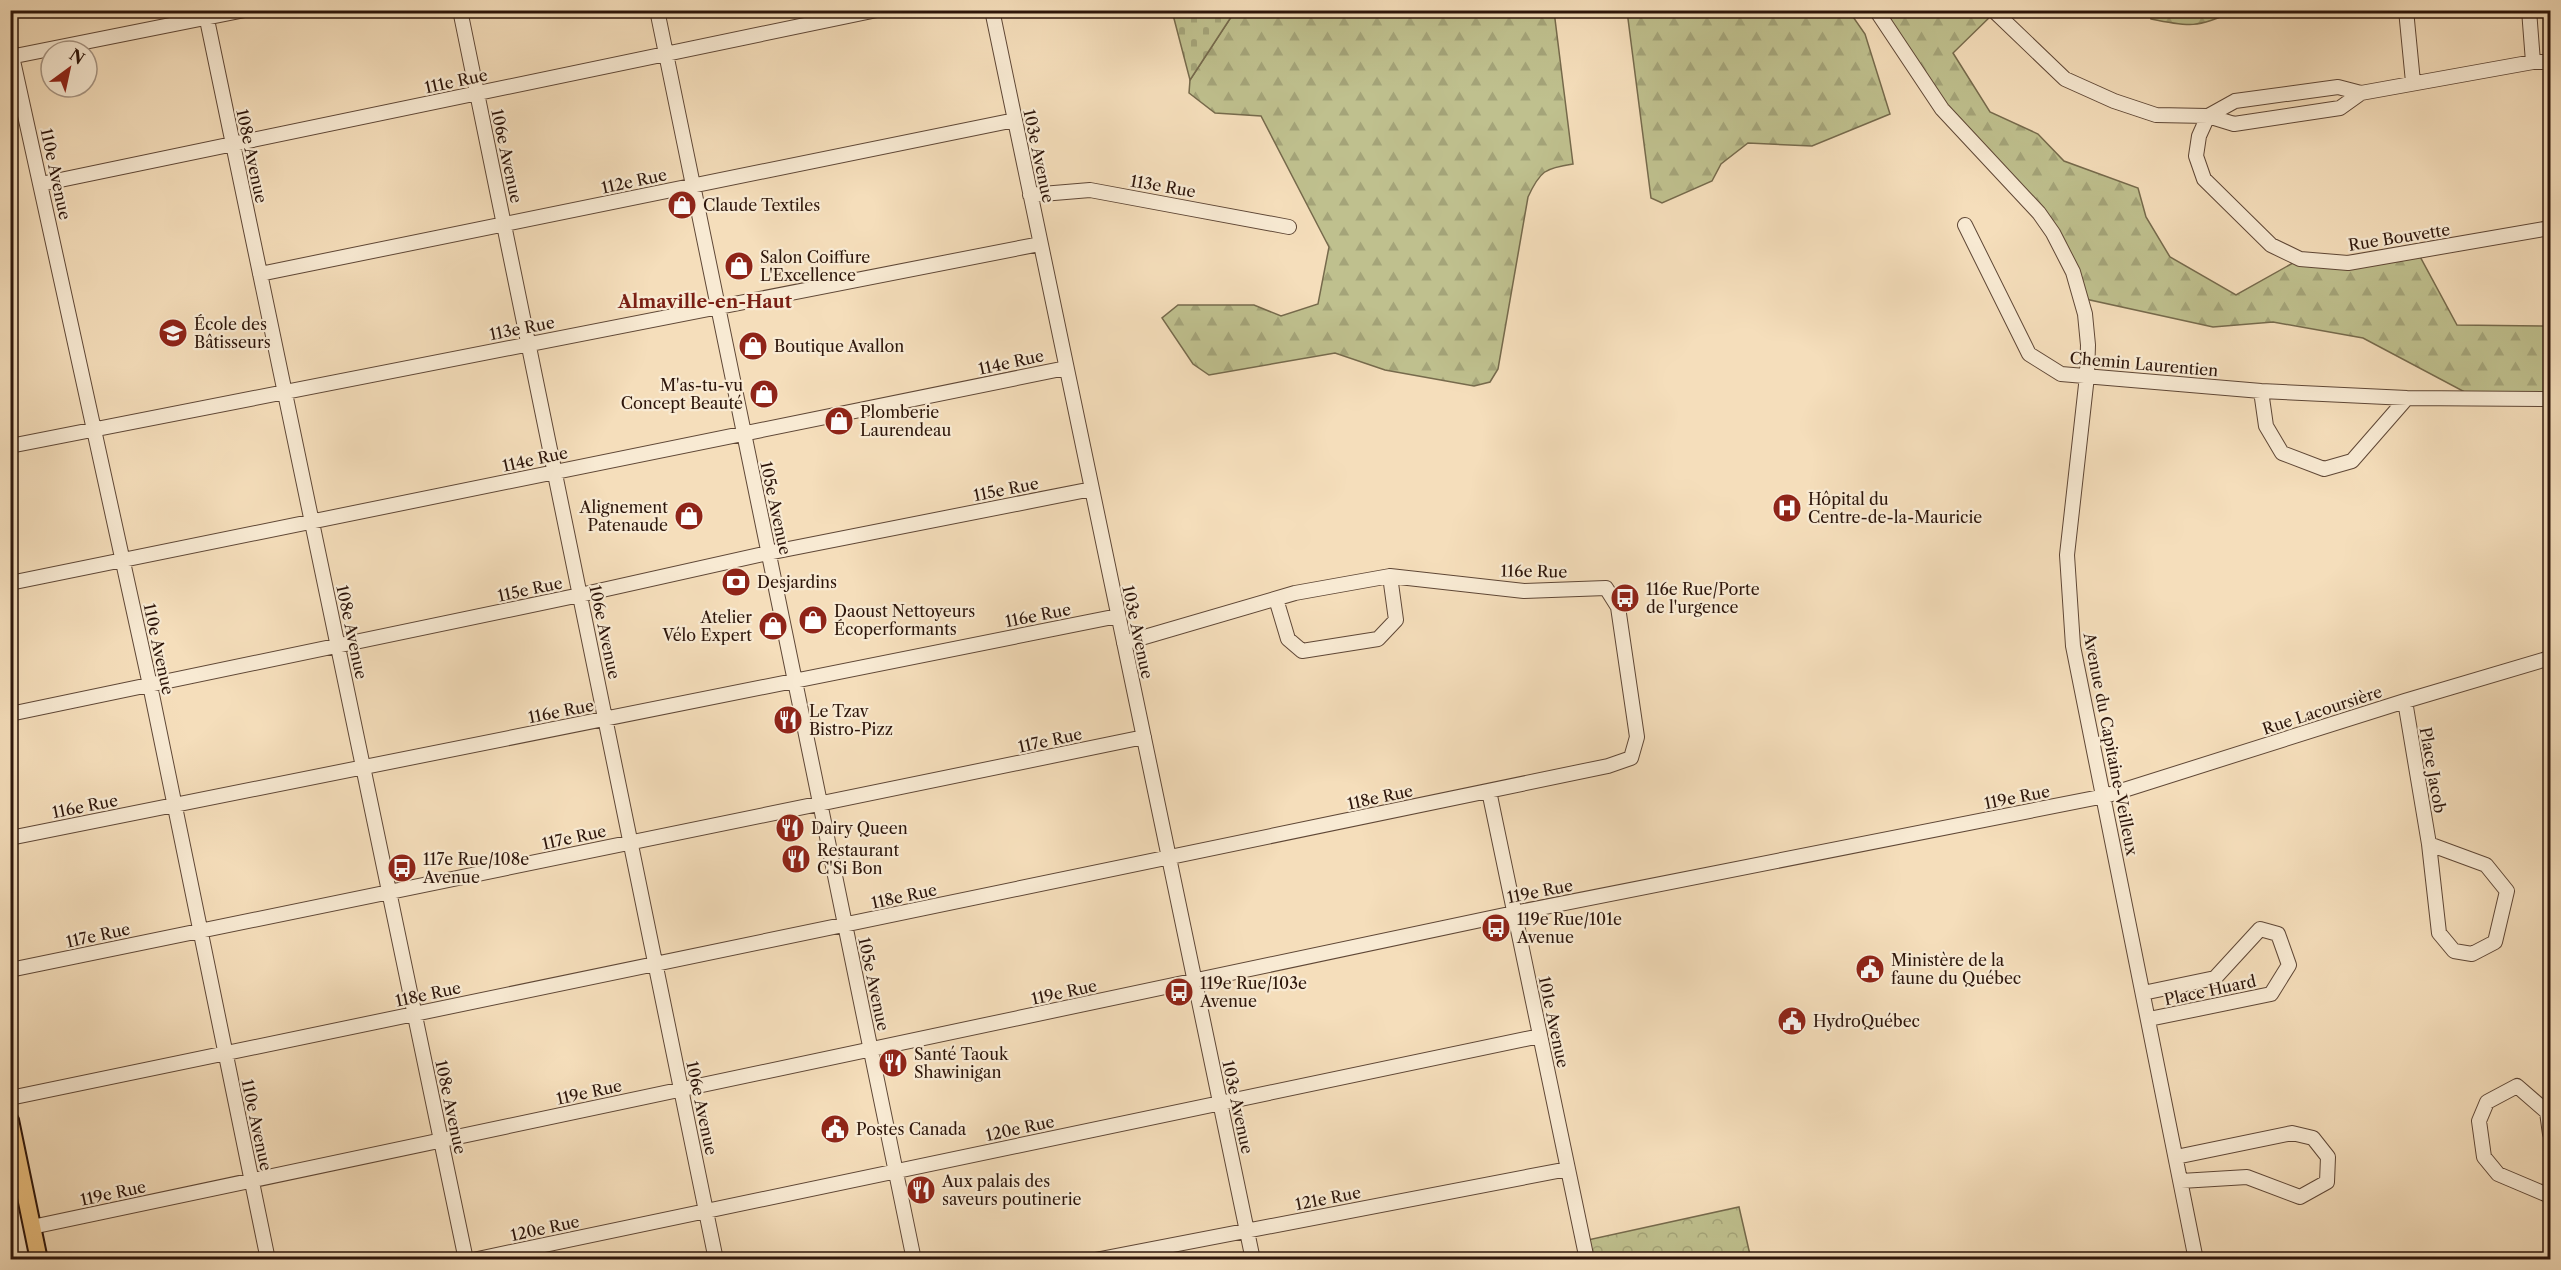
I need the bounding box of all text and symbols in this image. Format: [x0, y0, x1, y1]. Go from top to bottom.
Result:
north arrow [39, 39, 99, 99]
text: N [66, 44, 89, 69]
street label: 111e Rue [423, 65, 489, 97]
street label: 108e Avenue [232, 107, 272, 205]
street label: 106e Avenue [487, 107, 527, 205]
street label: 103e Avenue [1019, 107, 1059, 205]
street label: 110e Avenue [37, 126, 75, 222]
street label: 112e Rue [599, 164, 669, 198]
street label: 113e Rue [1129, 170, 1197, 202]
shop icon: Claude Textiles [666, 189, 698, 221]
place label: Claude Textiles [703, 195, 820, 215]
street label: Rue Bouvette [2347, 219, 2451, 255]
place label: Salon Coiffure L'Excellence [760, 247, 870, 285]
shop icon: Salon Coiffure L'Excellence [723, 250, 755, 282]
district label: Almaville-en-Haut [617, 291, 793, 313]
street label: 113e Rue [488, 312, 556, 344]
place label: École des Bâtisseurs [194, 314, 271, 352]
school or university icon: École des Bâtisseurs [157, 317, 189, 349]
shop icon: Boutique Avallon [737, 330, 769, 362]
place label: Boutique Avallon [774, 336, 904, 356]
street label: 114e Rue [976, 345, 1046, 379]
street label: Chemin Laurentien [2069, 348, 2219, 380]
place label: M'as-tu-vu Concept Beauté [621, 375, 743, 413]
shop icon: M'as-tu-vu Concept Beauté [748, 378, 780, 410]
place label: Plomberie Laurendeau [860, 402, 951, 440]
shop icon: Plomberie Laurendeau [823, 405, 855, 437]
street label: 114e Rue [500, 442, 570, 476]
street label: 105e Avenue [756, 459, 796, 557]
street label: 115e Rue [972, 473, 1040, 505]
place label: Hôpital du Centre-de-la-Mauricie [1808, 489, 1982, 527]
hospital icon: Hôpital du Centre-de-la-Mauricie [1771, 492, 1803, 524]
place label: Alignement Patenaude [579, 497, 668, 535]
shop icon: Alignement Patenaude [673, 500, 705, 532]
street label: 116e Rue [1501, 560, 1567, 582]
bank icon: Desjardins [720, 566, 752, 598]
street label: 115e Rue [496, 572, 564, 606]
place label: Desjardins [757, 572, 837, 592]
place label: 116e Rue/Porte de l'urgence [1646, 579, 1760, 617]
bus stop icon: 116e Rue/Porte de l'urgence [1609, 582, 1641, 614]
street label: 108e Avenue [332, 583, 372, 681]
street label: 106e Avenue [585, 583, 625, 681]
street label: 103e Avenue [1118, 583, 1158, 681]
street label: 116e Rue [1003, 599, 1073, 631]
street label: 110e Avenue [140, 601, 178, 697]
place label: Daoust Nettoyeurs Écoperformants [834, 601, 975, 639]
shop icon: Daoust Nettoyeurs Écoperformants [797, 604, 829, 636]
place label: Atelier Vélo Expert [662, 607, 752, 645]
shop icon: Atelier Vélo Expert [757, 610, 789, 642]
street label: Avenue du Capitaine-Veilleux [2079, 630, 2143, 858]
street label: Rue Lacoursière [2260, 681, 2384, 739]
street label: 116e Rue [526, 695, 596, 727]
place label: Le Tzav Bistro-Pizz [809, 701, 893, 739]
restaurant icon: Le Tzav Bistro-Pizz [772, 704, 804, 736]
street label: 117e Rue [1016, 723, 1084, 757]
street label: Place Jacob [2416, 725, 2450, 815]
street label: 118e Rue [1345, 780, 1415, 814]
street label: 119e Rue [1982, 781, 2052, 813]
street label: 116e Rue [50, 790, 120, 822]
restaurant icon: Dairy Queen [774, 812, 806, 844]
place label: Dairy Queen [811, 818, 908, 838]
street label: 117e Rue [540, 820, 608, 854]
place label: Restaurant C'Si Bon [817, 840, 900, 878]
restaurant icon: Restaurant C'Si Bon [780, 843, 812, 875]
place label: 117e Rue/108e Avenue [422, 849, 529, 887]
bus stop icon: 117e Rue/108e Avenue [386, 852, 418, 884]
street label: 119e Rue [1505, 875, 1575, 907]
street label: 118e Rue [869, 879, 939, 913]
place label: 119e Rue/101e Avenue [1516, 909, 1622, 947]
bus stop icon: 119e Rue/101e Avenue [1480, 912, 1512, 944]
street label: 117e Rue [64, 918, 132, 952]
street label: 105e Avenue [854, 935, 894, 1033]
place label: Ministère de la faune du Québec [1891, 950, 2021, 988]
public building icon: Ministère de la faune du Québec [1854, 953, 1886, 985]
street label: Place Huard [2162, 970, 2258, 1009]
place label: 119e Rue/103e Avenue [1199, 973, 1307, 1011]
street label: 101e Avenue [1535, 974, 1573, 1070]
street label: 119e Rue [1029, 975, 1099, 1009]
bus stop icon: 119e Rue/103e Avenue [1163, 976, 1195, 1008]
street label: 118e Rue [393, 977, 463, 1011]
public building icon: HydroQuébec [1776, 1005, 1808, 1037]
place label: HydroQuébec [1813, 1011, 1920, 1031]
place label: Santé Taouk Shawinigan [914, 1044, 1009, 1082]
restaurant icon: Santé Taouk Shawinigan [877, 1047, 909, 1079]
street label: 108e Avenue [431, 1058, 471, 1156]
street label: 103e Avenue [1218, 1058, 1258, 1156]
street label: 106e Avenue [682, 1059, 722, 1157]
street label: 119e Rue [554, 1075, 624, 1109]
street label: 110e Avenue [238, 1077, 276, 1173]
street label: 120e Rue [984, 1111, 1056, 1145]
public building icon: Postes Canada [819, 1113, 851, 1145]
place label: Postes Canada [856, 1119, 967, 1139]
place label: Aux palais des saveurs poutinerie [941, 1171, 1082, 1209]
restaurant icon: Aux palais des saveurs poutinerie [905, 1174, 937, 1206]
street label: 119e Rue [78, 1176, 148, 1210]
street label: 121e Rue [1293, 1182, 1363, 1214]
street label: 120e Rue [509, 1211, 581, 1245]

